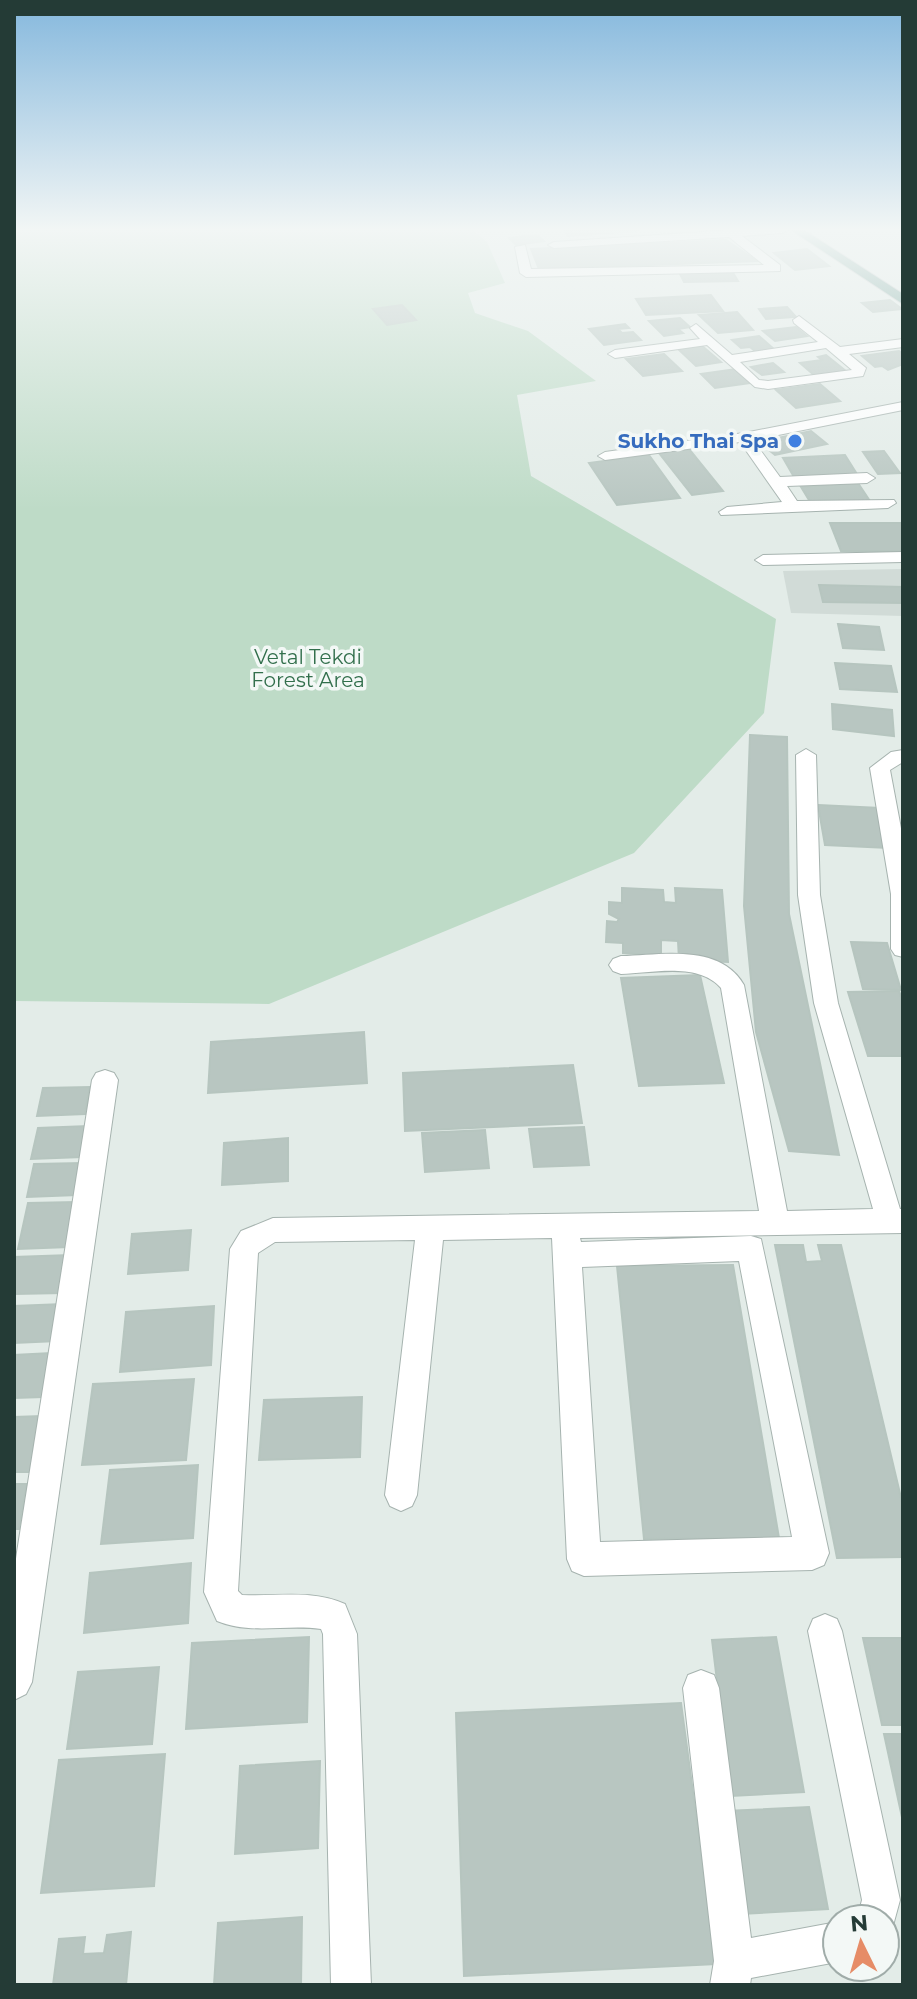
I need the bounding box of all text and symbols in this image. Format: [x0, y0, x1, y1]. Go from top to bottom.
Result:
place label: Sukho Thai Spa [618, 429, 779, 453]
marker: Sukho Thai Spa [786, 432, 804, 450]
park label: Vetal Tekdi Forest Area [251, 645, 365, 692]
north arrow [821, 1903, 901, 1983]
text: N [849, 1909, 869, 1938]

